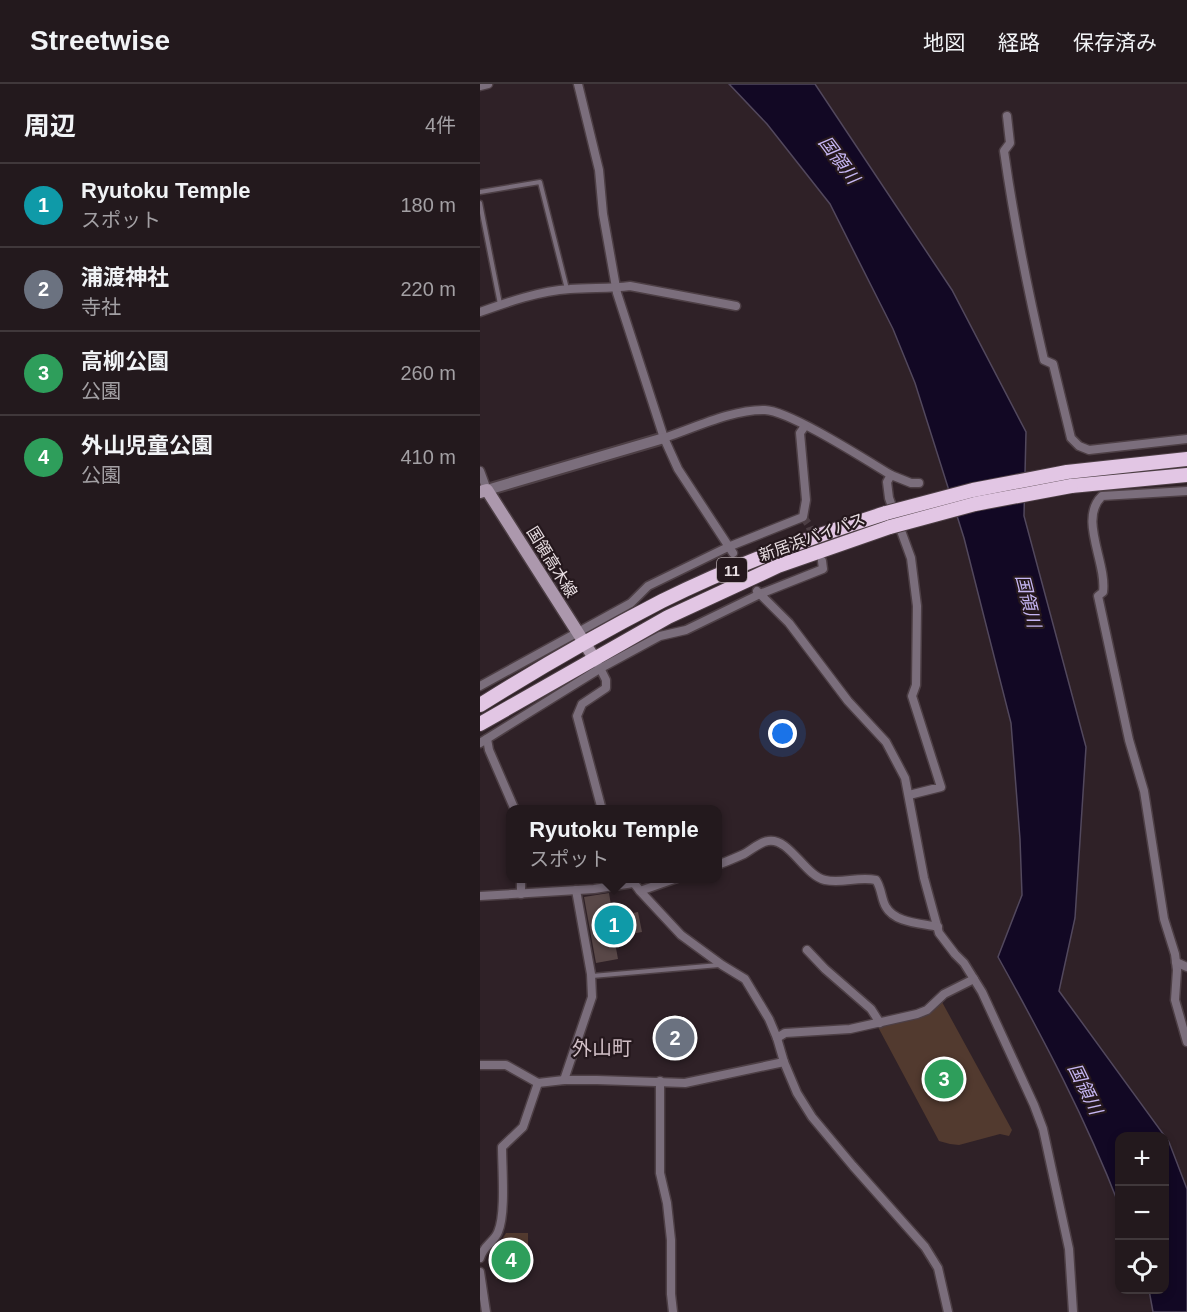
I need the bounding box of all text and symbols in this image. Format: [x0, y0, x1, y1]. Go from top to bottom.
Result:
text: Streetwise [30, 25, 170, 56]
text: 地図 [923, 31, 965, 54]
text: 経路 [998, 31, 1040, 54]
text: 保存済み [1073, 31, 1157, 54]
text: 周辺 [24, 111, 76, 141]
text: 4件 [425, 114, 456, 136]
water label: 国領川 [815, 132, 864, 189]
text: Ryutoku Temple [81, 178, 251, 203]
text: 1 [38, 194, 49, 216]
text: 180 m [400, 194, 456, 216]
text: スポット [81, 209, 161, 231]
text: 浦渡神社 [81, 265, 169, 290]
text: 2 [38, 278, 49, 300]
text: 220 m [400, 278, 456, 300]
text: 寺社 [81, 296, 121, 318]
text: 高柳公園 [81, 349, 169, 374]
text: 3 [38, 362, 49, 384]
text: 260 m [400, 362, 456, 384]
text: 公園 [81, 380, 121, 402]
text: 外山児童公園 [81, 433, 213, 458]
text: 4 [38, 446, 49, 468]
text: 410 m [400, 446, 456, 468]
text: 公園 [81, 464, 121, 486]
street label: 新居浜バイパス [757, 510, 867, 564]
street label: 国領高木線 [524, 524, 580, 600]
road number: 11 [717, 558, 747, 582]
water label: 国領川 [1012, 572, 1045, 632]
your location [768, 719, 797, 748]
popup [506, 805, 722, 883]
text: Ryutoku Temple [529, 817, 699, 842]
text: スポット [529, 848, 609, 870]
pin: 1 [594, 902, 634, 948]
pin: 2 [656, 1016, 694, 1060]
district label: 外山町 [572, 1037, 632, 1059]
pin: 3 [924, 1056, 964, 1102]
water label: 国領川 [1064, 1060, 1107, 1119]
map controls [1115, 1132, 1169, 1294]
button: + [1115, 1132, 1169, 1186]
button: − [1115, 1186, 1169, 1240]
pin: 4 [492, 1238, 531, 1282]
button: locate [1115, 1240, 1169, 1294]

